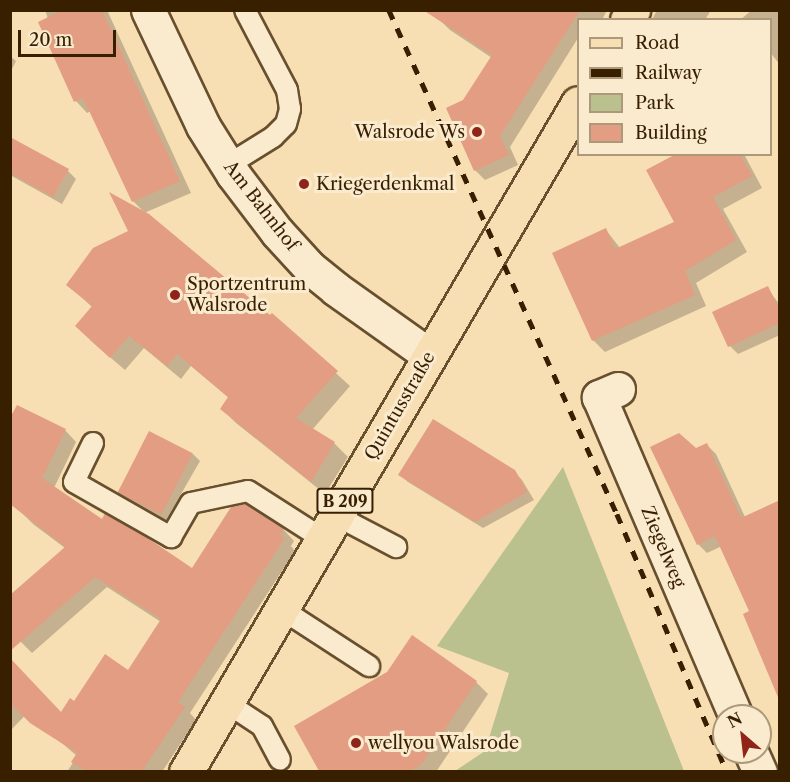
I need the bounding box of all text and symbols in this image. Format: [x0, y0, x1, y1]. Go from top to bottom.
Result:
scale bar [21, 18, 118, 56]
legend [577, 18, 772, 156]
text: 20 m [29, 29, 72, 51]
text: Road [635, 32, 680, 54]
text: Railway [635, 62, 702, 84]
text: Park [635, 92, 674, 114]
place label: Walsrode Ws [354, 121, 465, 143]
text: Building [635, 122, 707, 144]
marker: Walsrode Ws [470, 125, 484, 139]
street label: Am Bahnhof [219, 157, 303, 255]
place label: Kriegerdenkmal [316, 173, 454, 195]
marker: Kriegerdenkmal [297, 177, 311, 191]
place label: Sportzentrum Walsrode [187, 274, 306, 316]
marker: Sportzentrum Walsrode [168, 288, 182, 302]
street label: Quintusstraße [360, 348, 440, 464]
road number: B 209 [315, 488, 375, 514]
street label: Ziegelweg [636, 503, 690, 591]
north arrow [712, 704, 772, 764]
text: N [724, 708, 745, 732]
place label: wellyou Walsrode [368, 732, 520, 754]
marker: wellyou Walsrode [349, 736, 363, 750]

